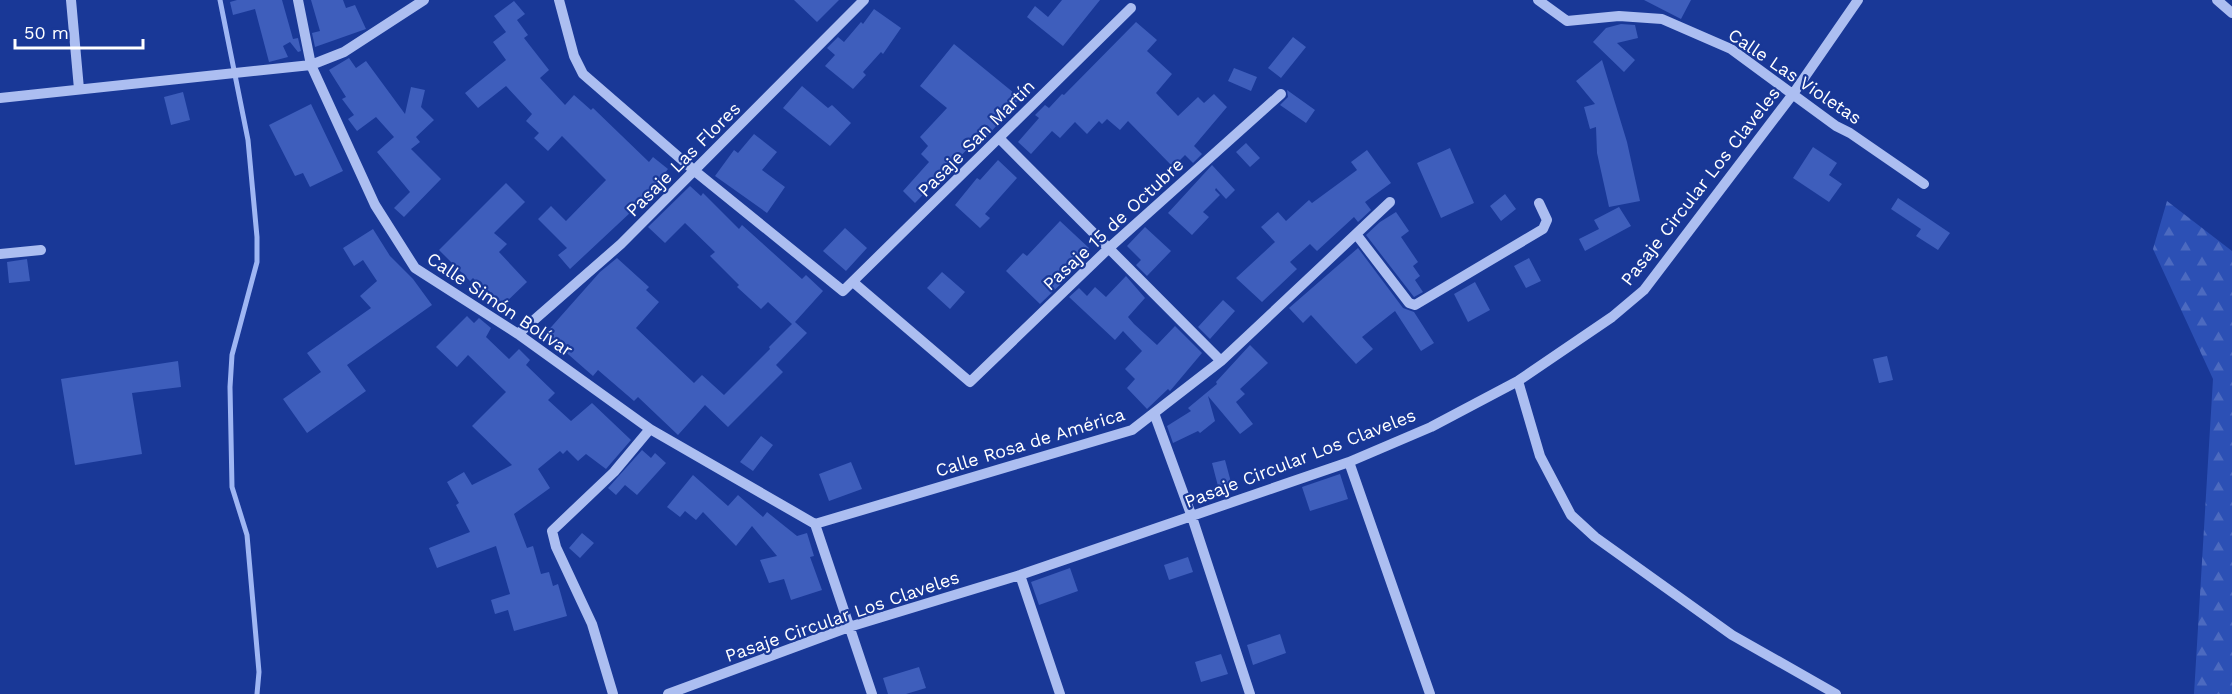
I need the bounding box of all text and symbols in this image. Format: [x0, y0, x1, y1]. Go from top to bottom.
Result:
scale bar [15, 12, 142, 50]
text: 50 m [24, 22, 69, 43]
street label: Calle Las Violetas [1724, 24, 1866, 128]
street label: Pasaje San Martín [913, 75, 1039, 201]
street label: Pasaje Circular Los Claveles [1616, 83, 1784, 289]
street label: Pasaje Las Flores [621, 97, 745, 221]
street label: Pasaje 15 de Octubre [1038, 154, 1188, 294]
street label: Calle Simón Bolívar [423, 247, 577, 361]
street label: Calle Rosa de América [933, 403, 1127, 481]
street label: Pasaje Circular Los Claveles [1181, 404, 1419, 512]
street label: Pasaje Circular Los Claveles [722, 566, 962, 666]

